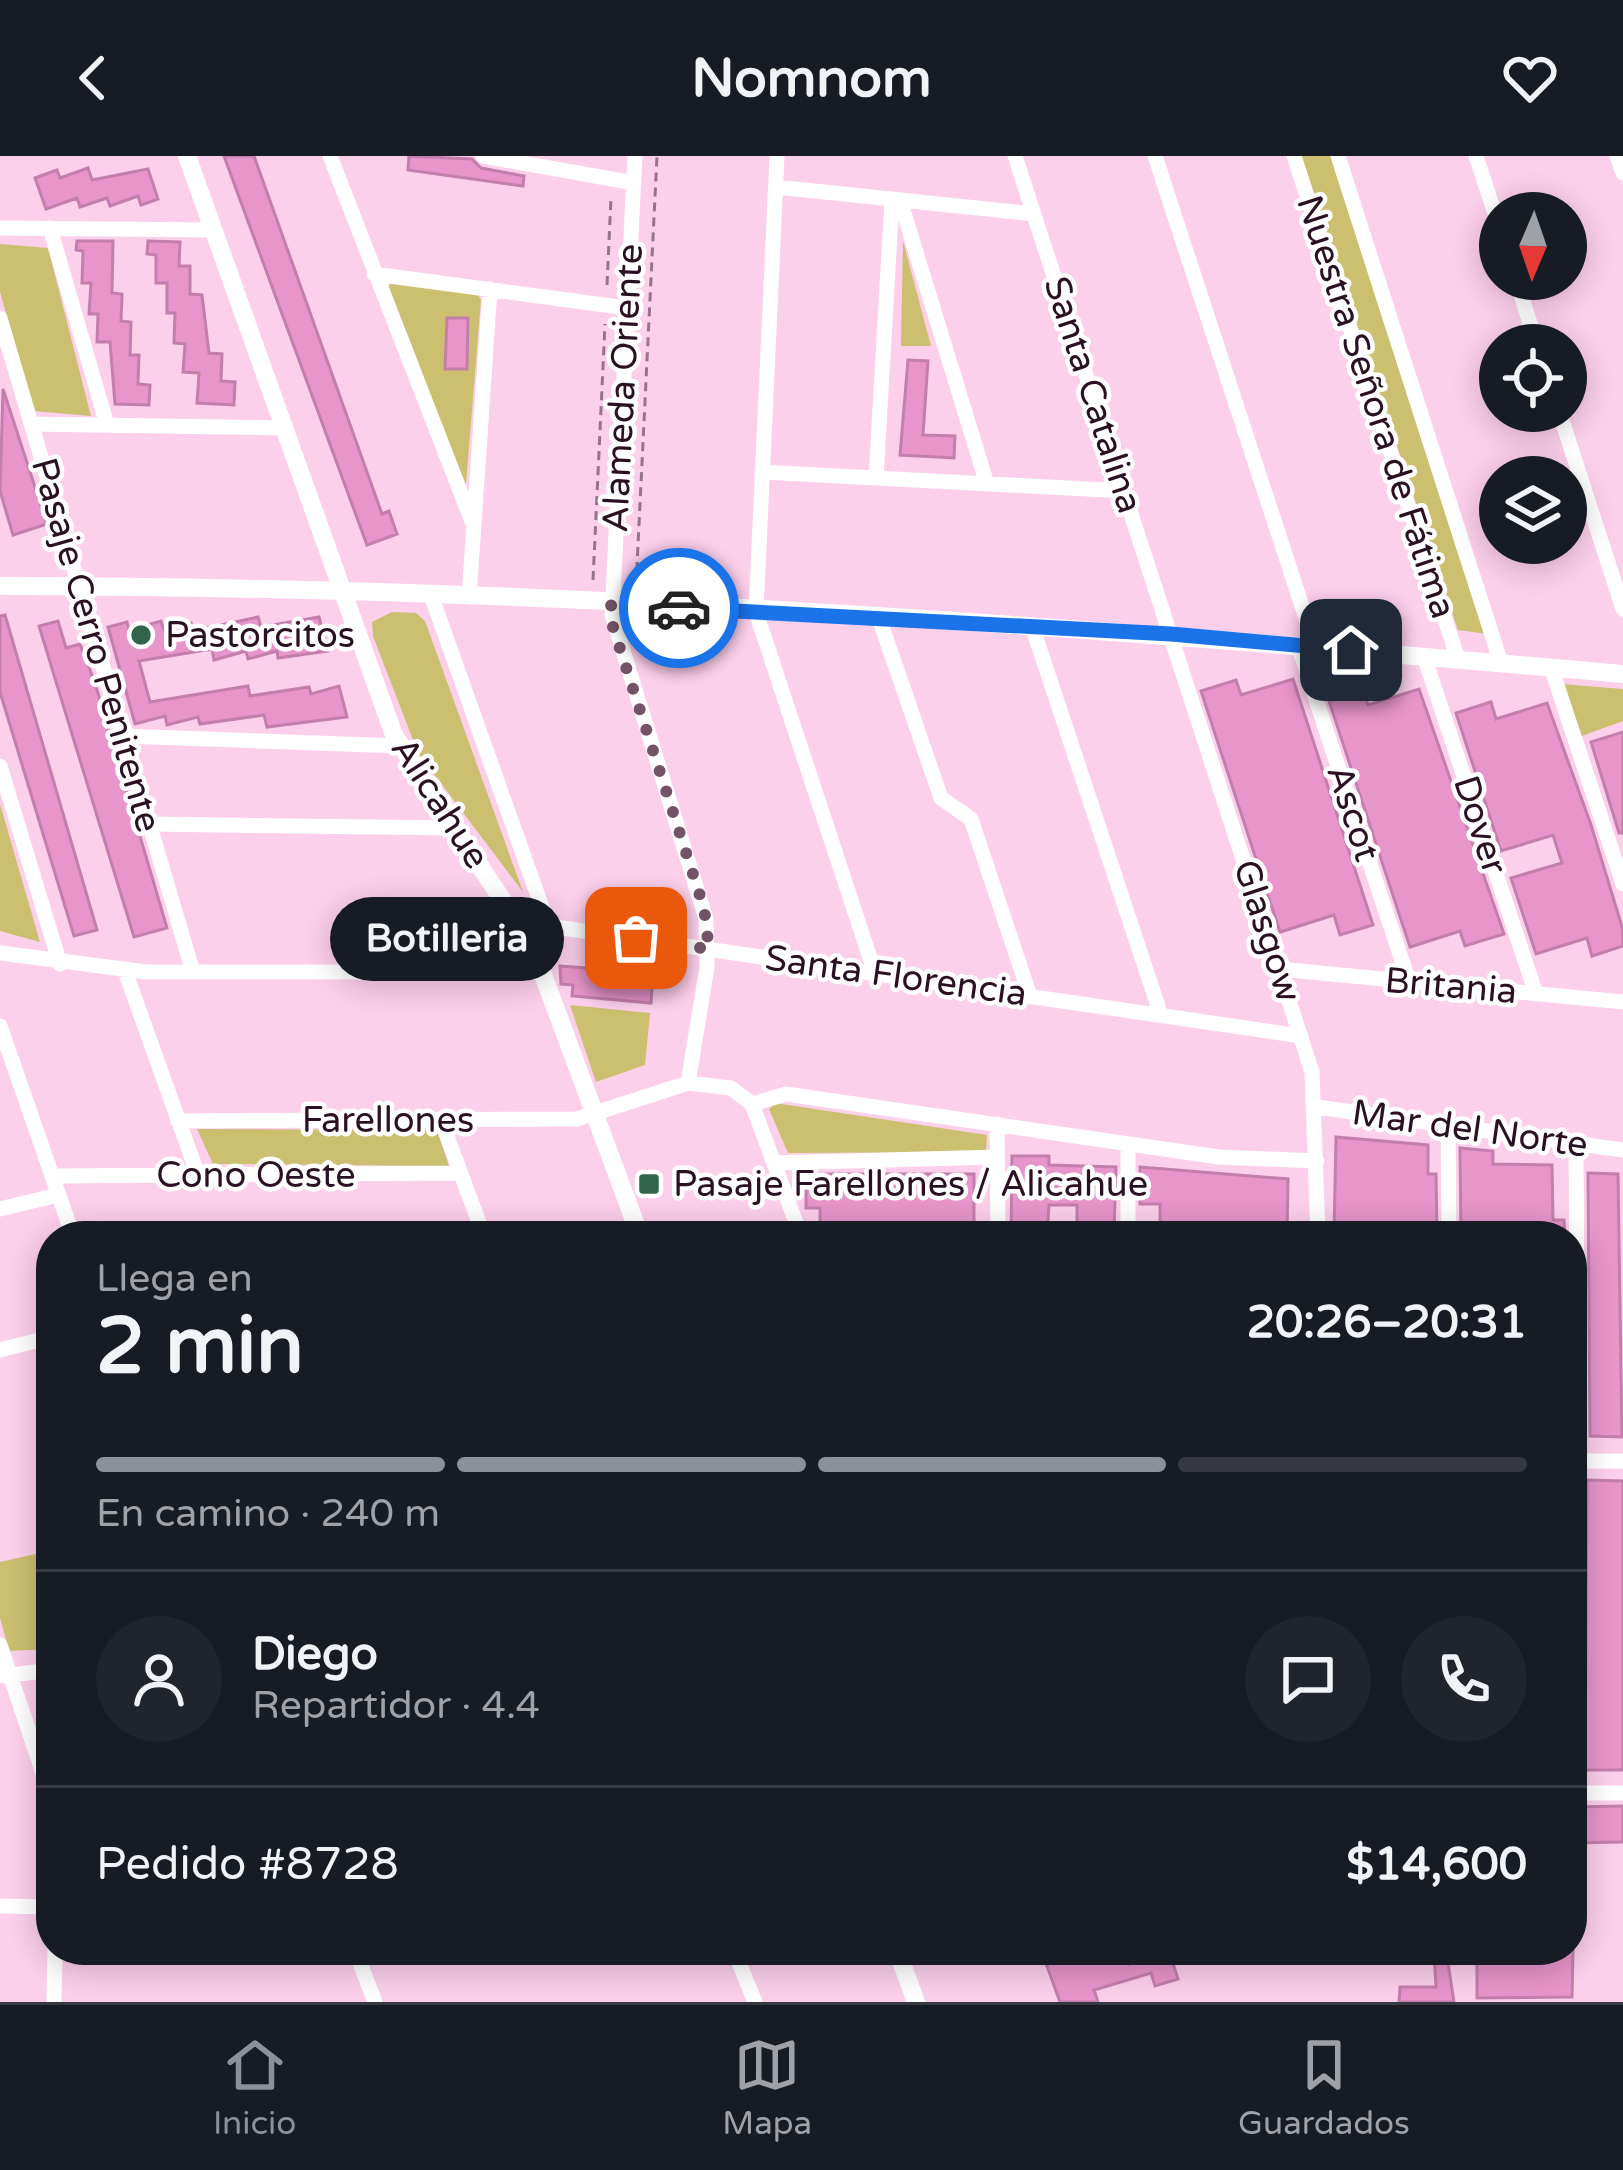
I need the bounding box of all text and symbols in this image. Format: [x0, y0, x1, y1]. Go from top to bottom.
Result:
icon: back [60, 45, 126, 111]
icon: heart [1497, 45, 1563, 111]
text: Nomnom [691, 46, 932, 111]
street label: Nuestra Señora de Fátima [1287, 190, 1465, 624]
north arrow [1479, 192, 1587, 300]
map controls [1479, 192, 1587, 564]
street label: Alameda Oriente [594, 243, 652, 533]
street label: Santa Catalina [1035, 271, 1151, 519]
button: locate [1479, 324, 1587, 432]
street label: Pasaje Cerro Penitente [22, 453, 170, 837]
button: layers [1479, 456, 1587, 564]
courier [619, 548, 739, 668]
icon: car [646, 575, 712, 641]
pin [1300, 599, 1402, 701]
place label: Pastorcitos [165, 614, 355, 657]
icon: home [1318, 617, 1384, 683]
marker: Pastorcitos [128, 622, 154, 648]
street label: Alicahue [382, 729, 498, 877]
street label: Ascot [1317, 759, 1389, 867]
street label: Dover [1444, 770, 1516, 880]
street label: Glasgow [1224, 855, 1310, 1007]
pin [585, 887, 687, 989]
callout: Botilleria [330, 896, 564, 980]
icon: bag [603, 905, 669, 971]
text: Botilleria [365, 915, 529, 962]
street label: Santa Florencia [762, 936, 1030, 1016]
street label: Britania [1383, 959, 1519, 1013]
street label: Mar del Norte [1349, 1091, 1591, 1167]
street label: Farellones [302, 1099, 474, 1142]
street label: Cono Oeste [156, 1154, 356, 1197]
place label: Pasaje Farellones / Alicahue [673, 1163, 1148, 1206]
marker: Pasaje Farellones / Alicahue [636, 1171, 662, 1197]
text: Llega en [96, 1255, 253, 1302]
text: 20:26–20:31 [1247, 1296, 1527, 1350]
text: 2 min [96, 1300, 304, 1394]
text: En camino · 240 m [96, 1490, 440, 1537]
button: person [96, 1616, 222, 1742]
button: chat [1245, 1616, 1371, 1742]
button: phone [1401, 1616, 1527, 1742]
text: Diego [252, 1628, 378, 1682]
text: Repartidor · 4.4 [252, 1682, 540, 1729]
text: Pedido #8728 [96, 1838, 399, 1892]
text: $14,600 [1346, 1838, 1527, 1892]
tab: Inicio [213, 2032, 296, 2143]
tab: Mapa [722, 2032, 812, 2143]
tab: Guardados [1238, 2032, 1410, 2143]

